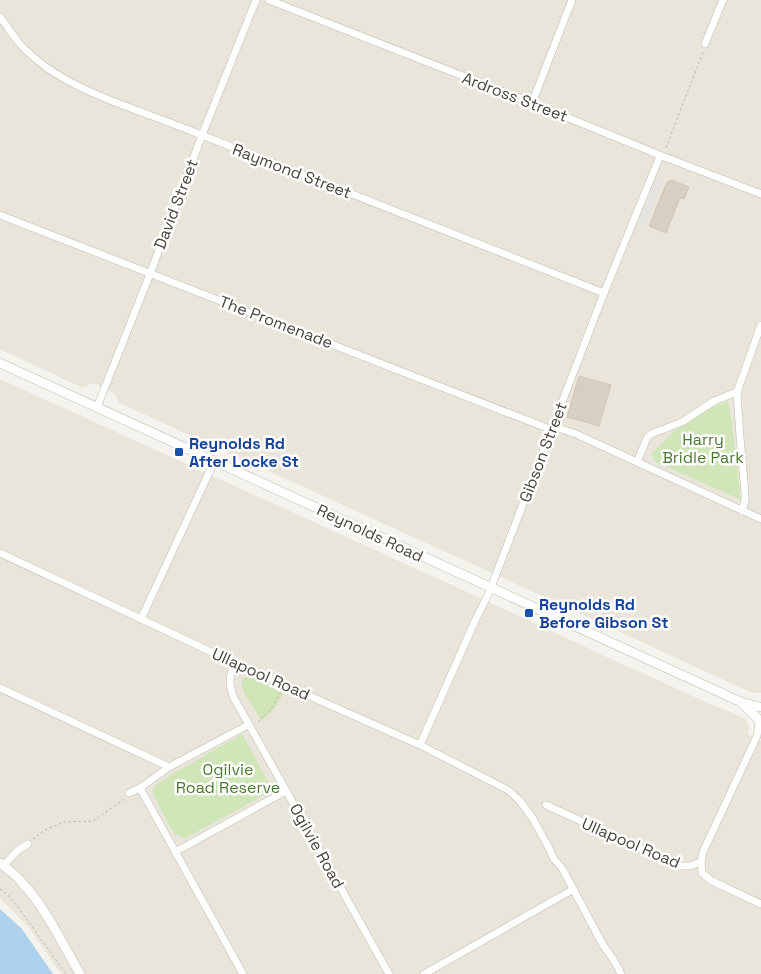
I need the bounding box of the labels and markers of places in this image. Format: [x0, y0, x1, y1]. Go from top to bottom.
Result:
place label: Reynolds Rd After Locke St [189, 433, 299, 472]
marker: Reynolds Rd After Locke St [173, 446, 185, 458]
place label: Reynolds Rd Before Gibson St [539, 594, 669, 633]
marker: Reynolds Rd Before Gibson St [523, 607, 535, 619]

